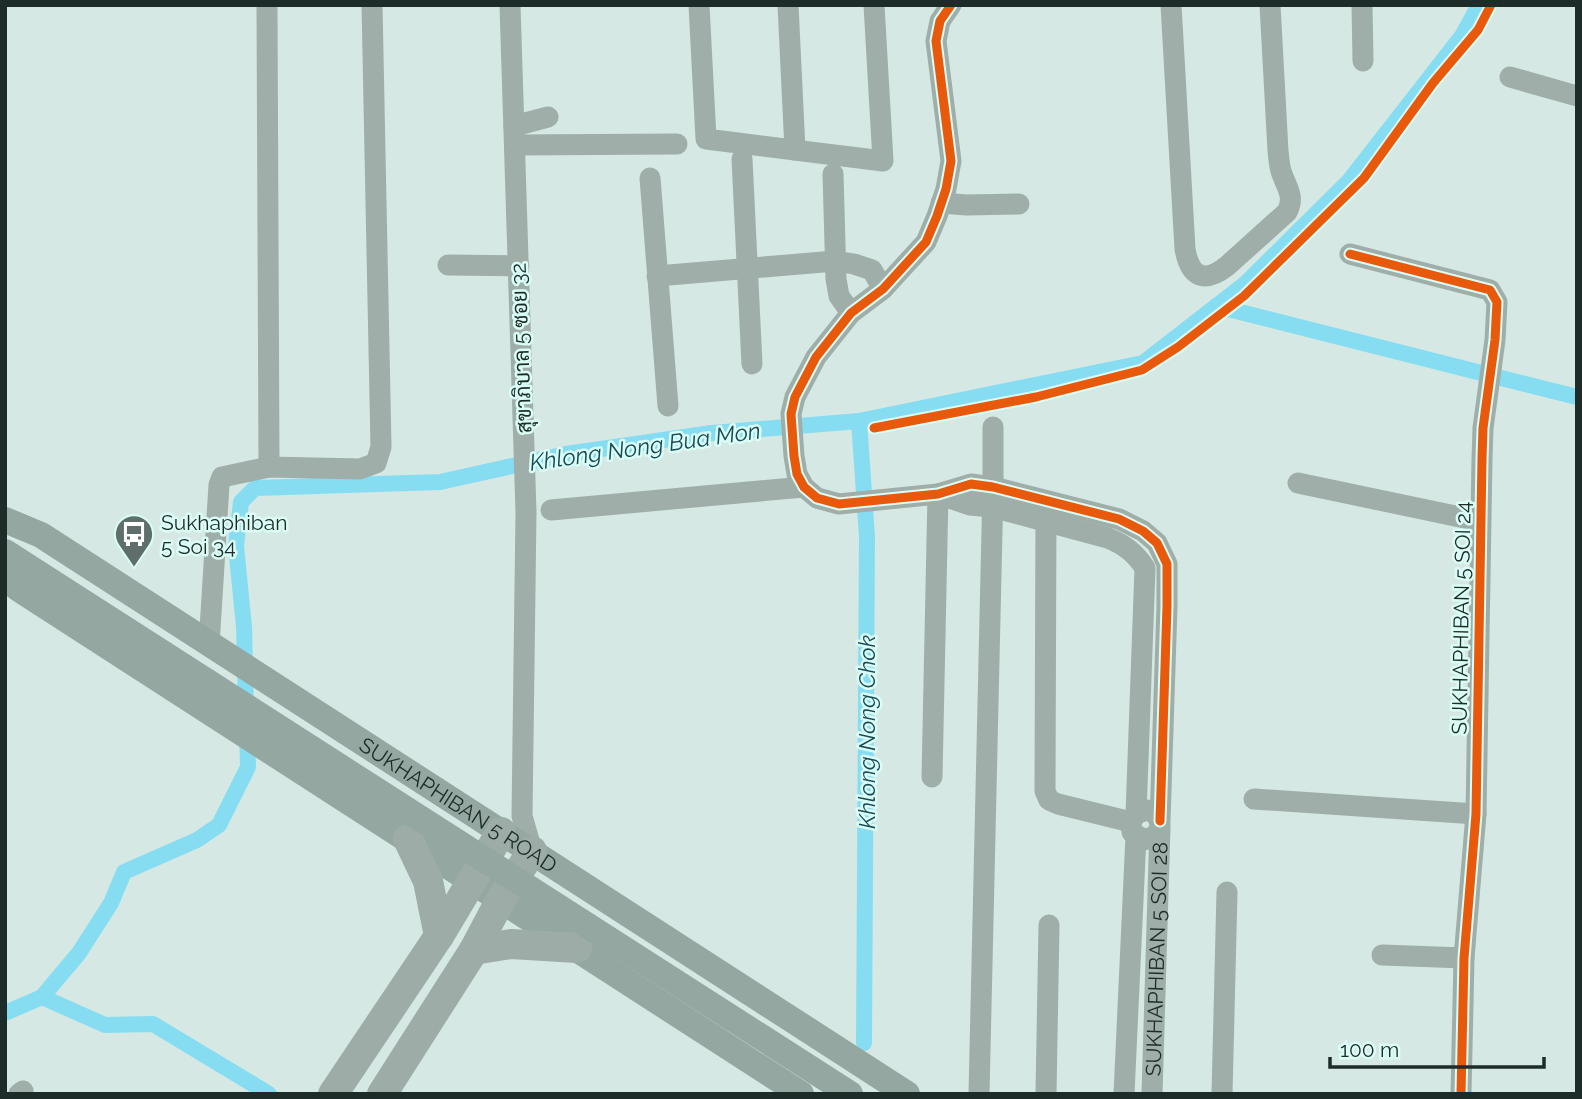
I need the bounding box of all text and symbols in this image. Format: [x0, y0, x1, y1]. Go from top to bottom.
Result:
street label: สุขาภิบาล 5 ซอย 32 [506, 262, 538, 434]
water label: Khlong Nong Bua Mon [528, 416, 762, 476]
street label: SUKHAPHIBAN 5 SOI 24 [1446, 501, 1476, 735]
place label: Sukhaphiban 5 Soi 34 [161, 510, 287, 559]
bus stop icon: Sukhaphiban 5 Soi 34 [113, 513, 155, 568]
water label: Khlong Nong Chok [853, 635, 880, 829]
street label: SUKHAPHIBAN 5 ROAD [355, 732, 562, 877]
street label: SUKHAPHIBAN 5 SOI 28 [1140, 842, 1172, 1077]
scale bar [1330, 1026, 1544, 1070]
text: 100 m [1340, 1037, 1399, 1062]

